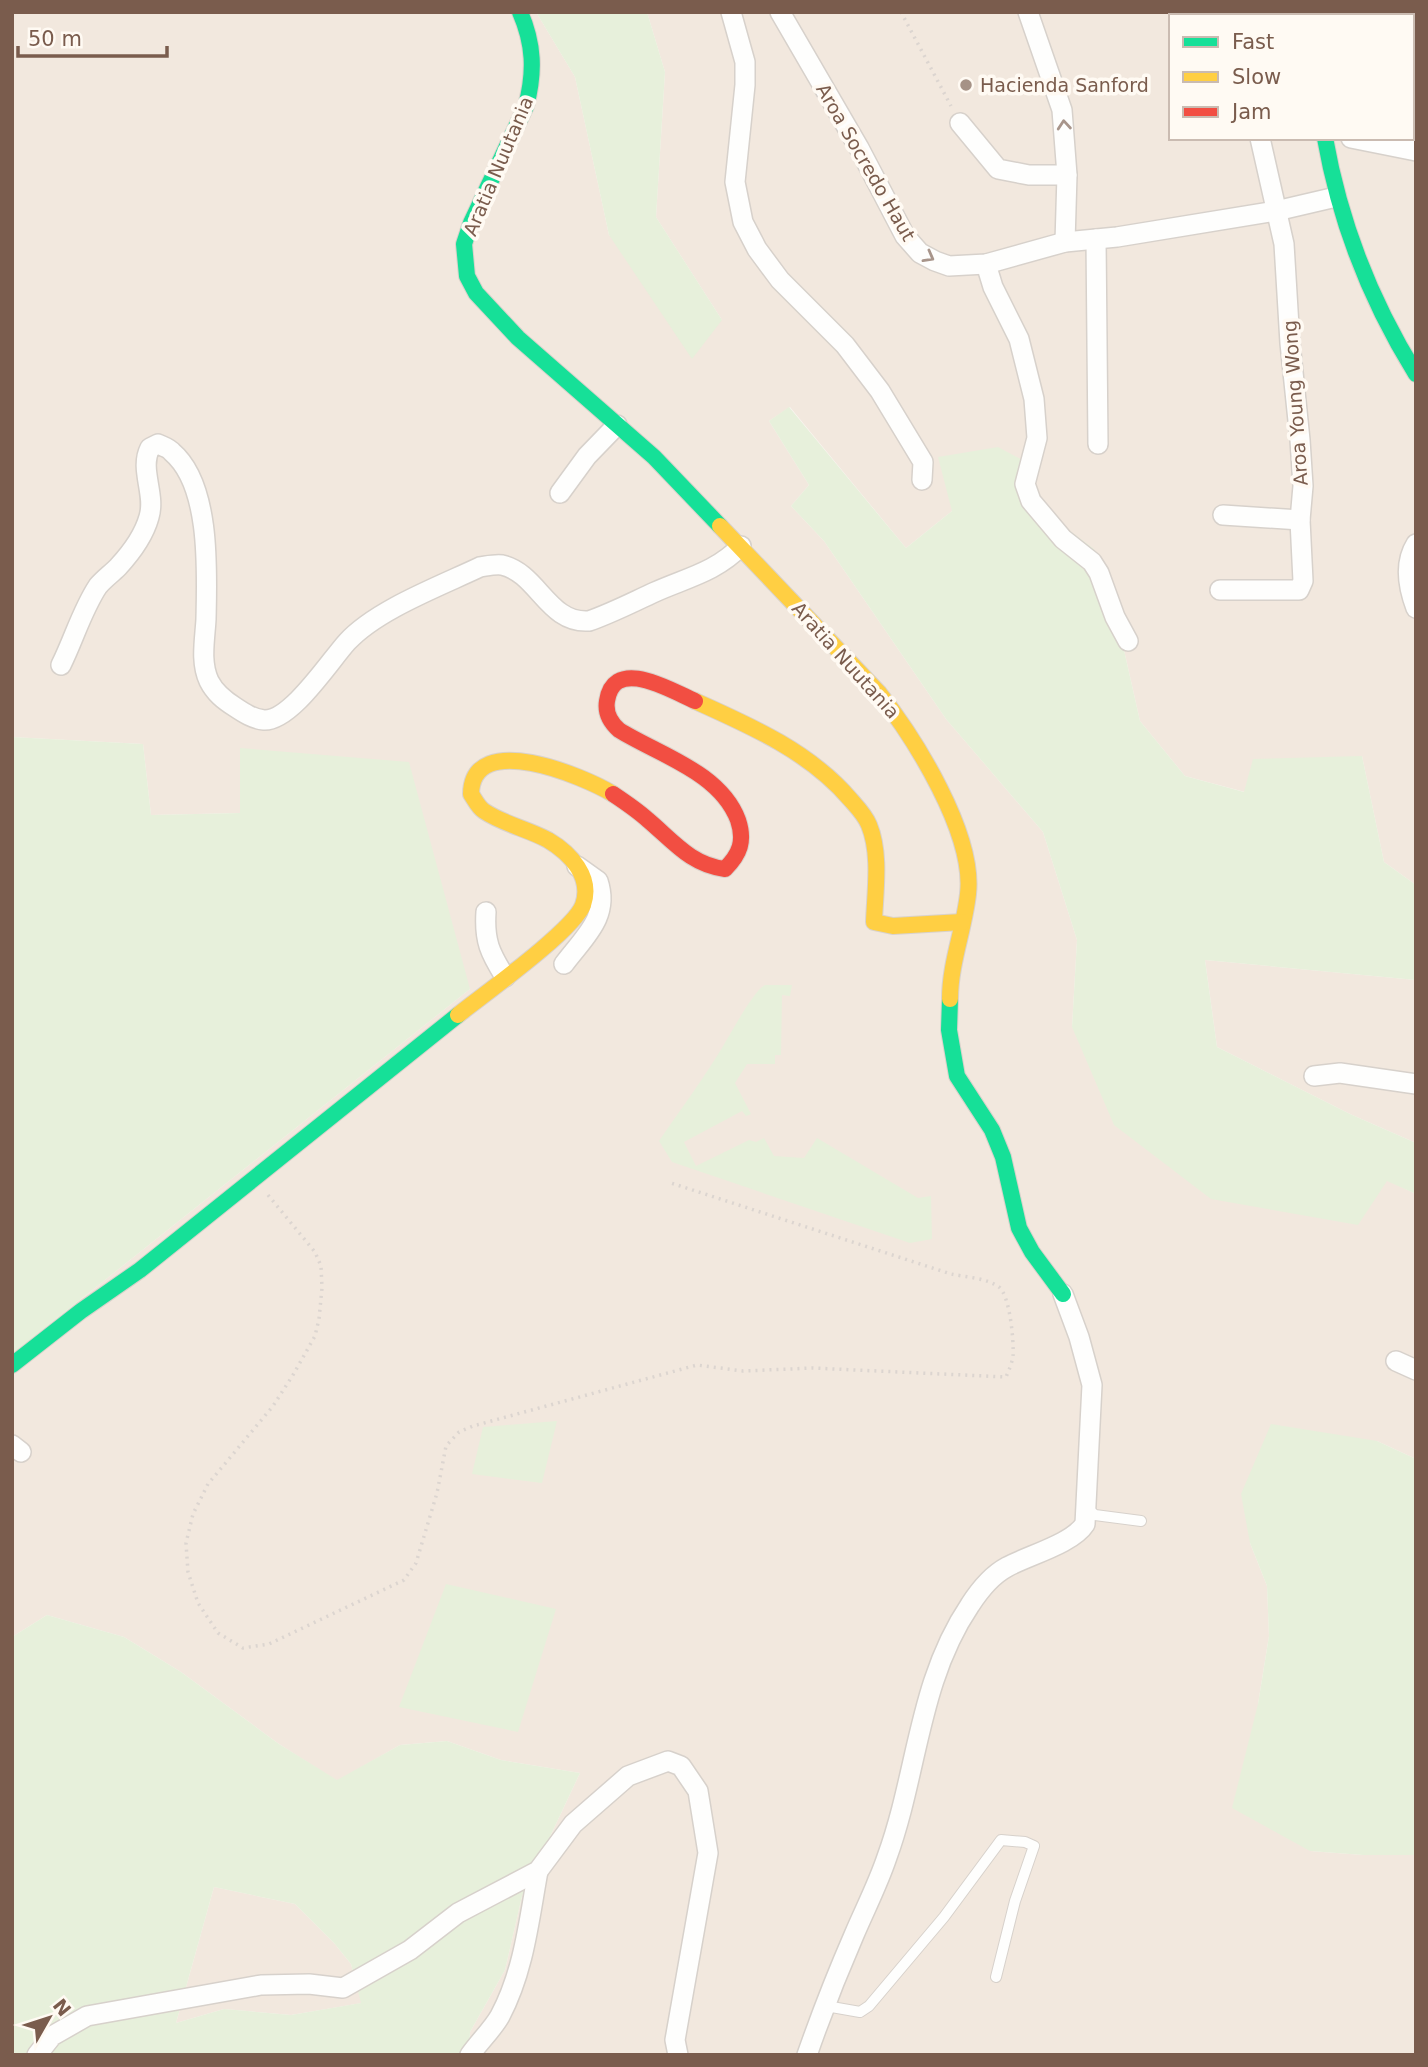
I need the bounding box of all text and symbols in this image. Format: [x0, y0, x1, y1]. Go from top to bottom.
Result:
scale bar [18, 14, 166, 58]
legend [1169, 14, 1414, 140]
text: 50 m [28, 27, 82, 51]
text: Fast [1232, 30, 1274, 54]
text: Slow [1232, 65, 1281, 89]
place label: Hacienda Sanford [980, 74, 1149, 96]
marker: Hacienda Sanford [958, 77, 974, 93]
street label: Aroa Socredo Haut [812, 79, 920, 245]
street label: Aratia Nuutania [459, 93, 537, 239]
text: Jam [1230, 100, 1272, 124]
one-way arrow [1057, 119, 1072, 130]
one-way arrow [922, 249, 935, 262]
street label: Aroa Young Wong [1278, 319, 1312, 487]
street label: Aratia Nuutania [788, 597, 904, 723]
north arrow [14, 1983, 84, 2053]
text: N [49, 1994, 76, 2020]

